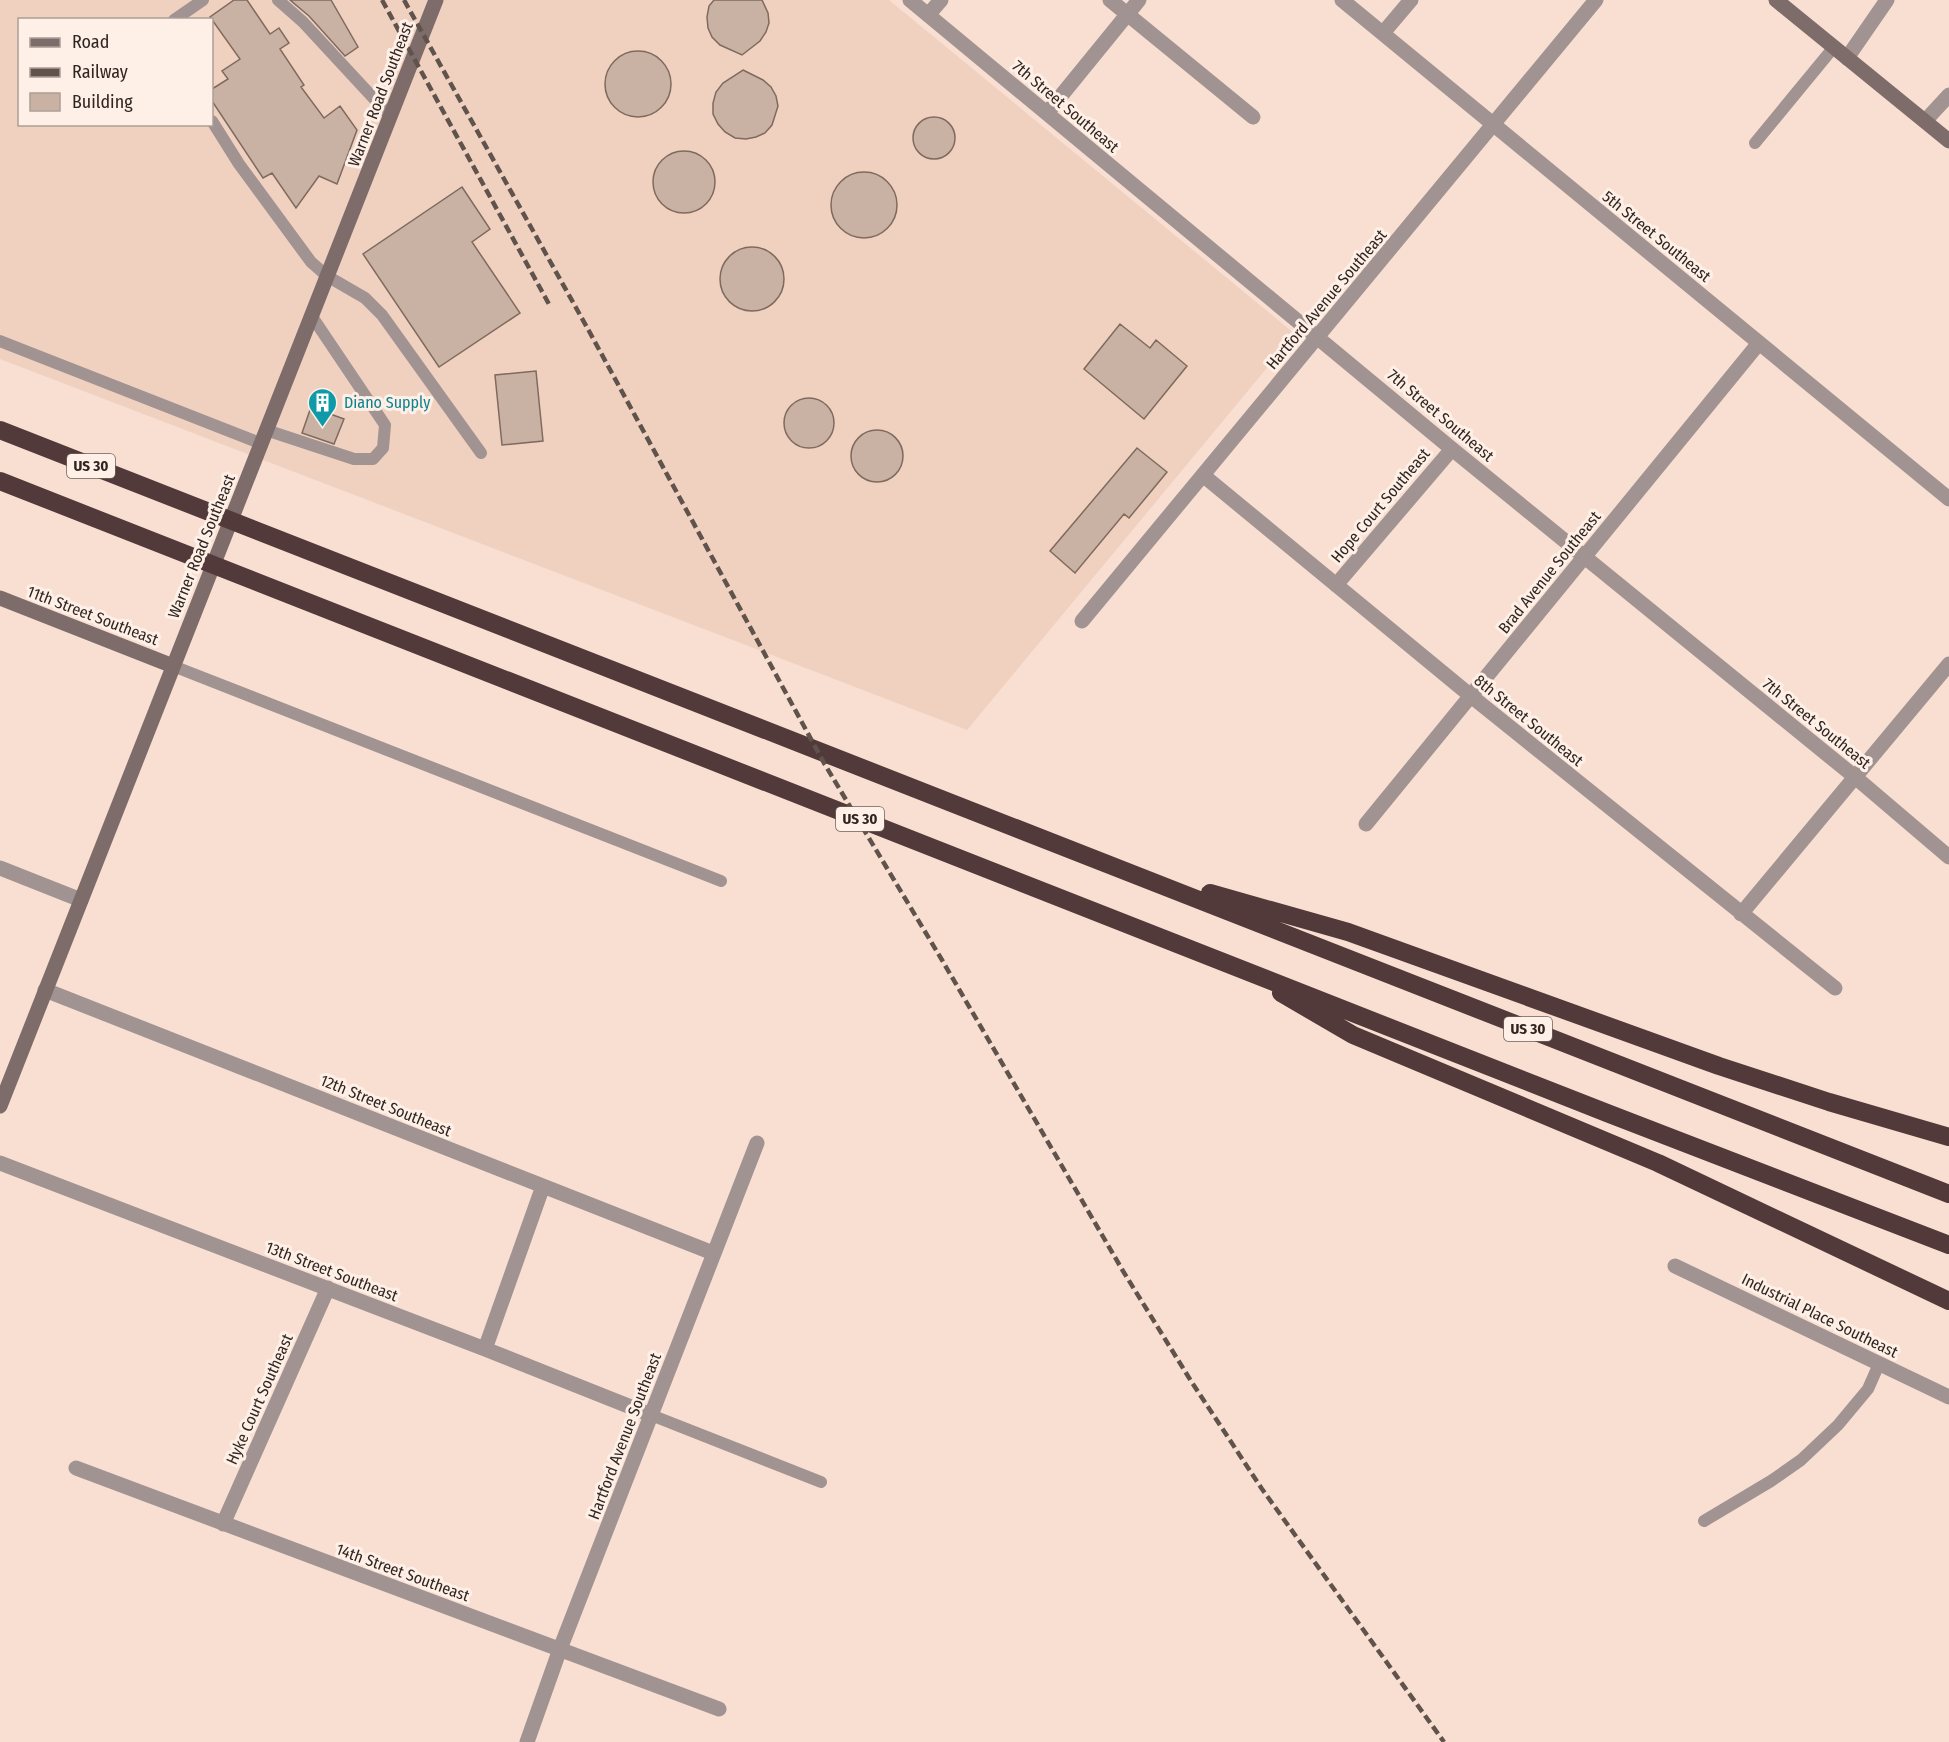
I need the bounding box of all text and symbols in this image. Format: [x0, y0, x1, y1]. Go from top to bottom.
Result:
legend [18, 18, 213, 126]
street label: Warner Road Southeast [344, 18, 417, 169]
text: Road [72, 31, 109, 53]
street label: 7th Street Southeast [1009, 56, 1123, 157]
text: Railway [72, 61, 128, 83]
text: Building [72, 91, 133, 113]
street label: 5th Street Southeast [1599, 187, 1715, 286]
street label: Hartford Avenue Southeast [1262, 225, 1391, 373]
street label: 7th Street Southeast [1384, 365, 1498, 466]
building icon: Diano Supply [307, 386, 339, 428]
place label: Diano Supply [344, 393, 431, 412]
street label: Hope Court Southeast [1327, 444, 1434, 566]
road number: US 30 [67, 454, 115, 478]
street label: Warner Road Southeast [164, 471, 239, 621]
street label: Brad Avenue Southeast [1494, 507, 1605, 637]
street label: 11th Street Southeast [25, 582, 162, 649]
street label: 8th Street Southeast [1470, 671, 1588, 771]
street label: 7th Street Southeast [1759, 674, 1875, 773]
road number: US 30 [836, 807, 884, 831]
road number: US 30 [1504, 1017, 1552, 1041]
street label: 12th Street Southeast [317, 1070, 455, 1141]
street label: 13th Street Southeast [263, 1238, 401, 1306]
street label: Industrial Place Southeast [1739, 1269, 1902, 1362]
street label: Hyke Court Southeast [222, 1330, 297, 1467]
street label: Hartford Avenue Southeast [584, 1350, 665, 1522]
street label: 14th Street Southeast [334, 1540, 473, 1606]

